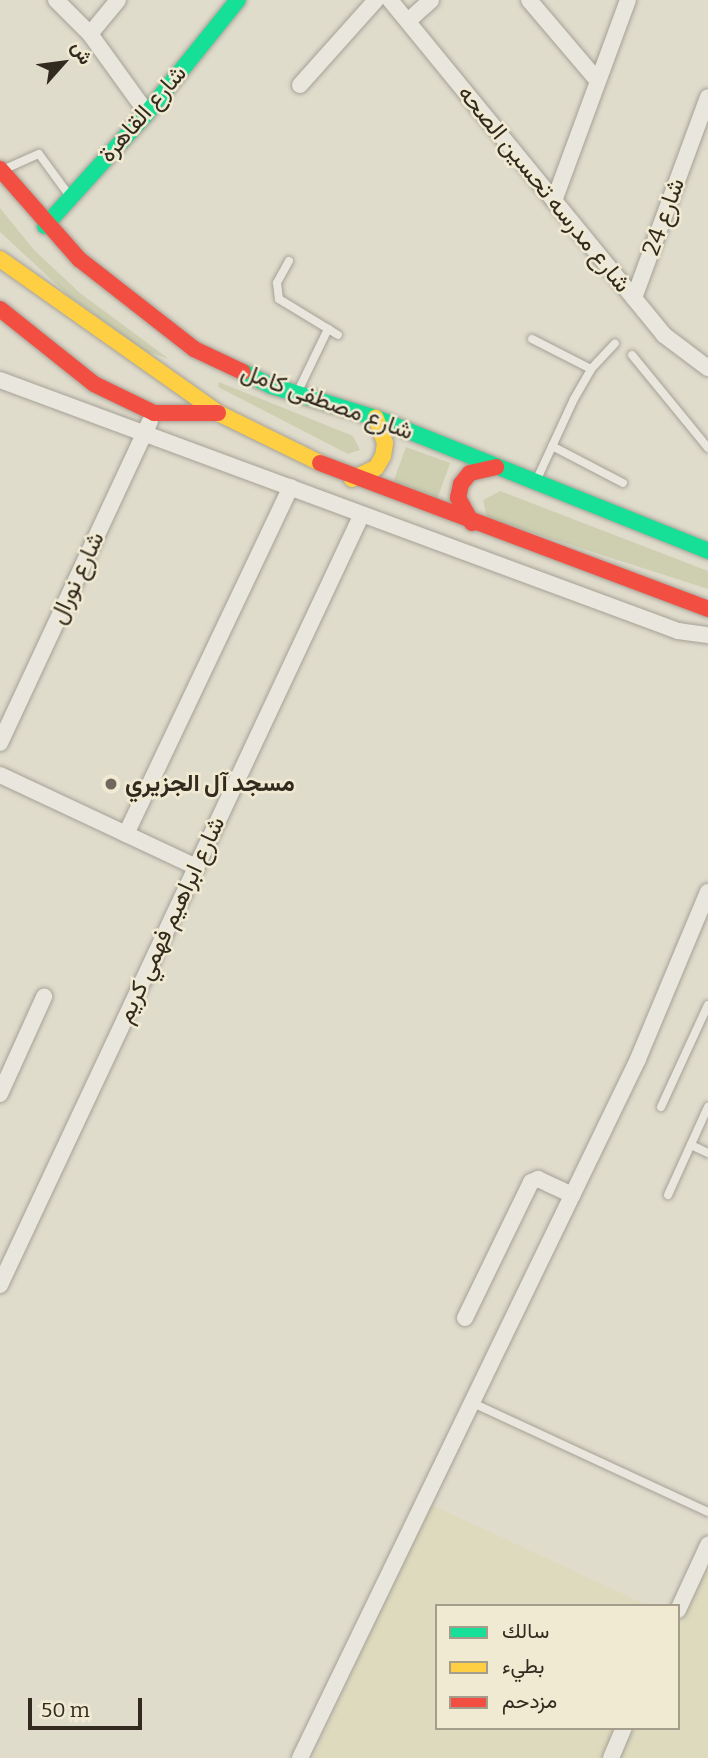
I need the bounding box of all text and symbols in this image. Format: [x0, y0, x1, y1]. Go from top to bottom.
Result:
north arrow [28, 28, 98, 98]
text: ش [66, 37, 97, 68]
street label: شارع القاهرة [93, 60, 193, 168]
street label: شارع مدرسه تحسين الصحه [451, 79, 637, 299]
street label: شارع 24 [637, 174, 691, 260]
street label: شارع مصطفى كامل [237, 358, 417, 446]
street label: شارع نورال [43, 527, 111, 629]
place label: مسجد آل الجزيري [125, 770, 295, 798]
marker: مسجد آل الجزيري [103, 776, 119, 792]
street label: شارع ابراهيم فهمي كريم [111, 812, 231, 1028]
legend [435, 1604, 680, 1730]
text: سالك [502, 1618, 549, 1644]
text: بطيء [502, 1653, 545, 1679]
scale bar [32, 1684, 145, 1728]
text: مزدحم [502, 1688, 557, 1714]
text: 50 m [41, 1697, 90, 1723]

